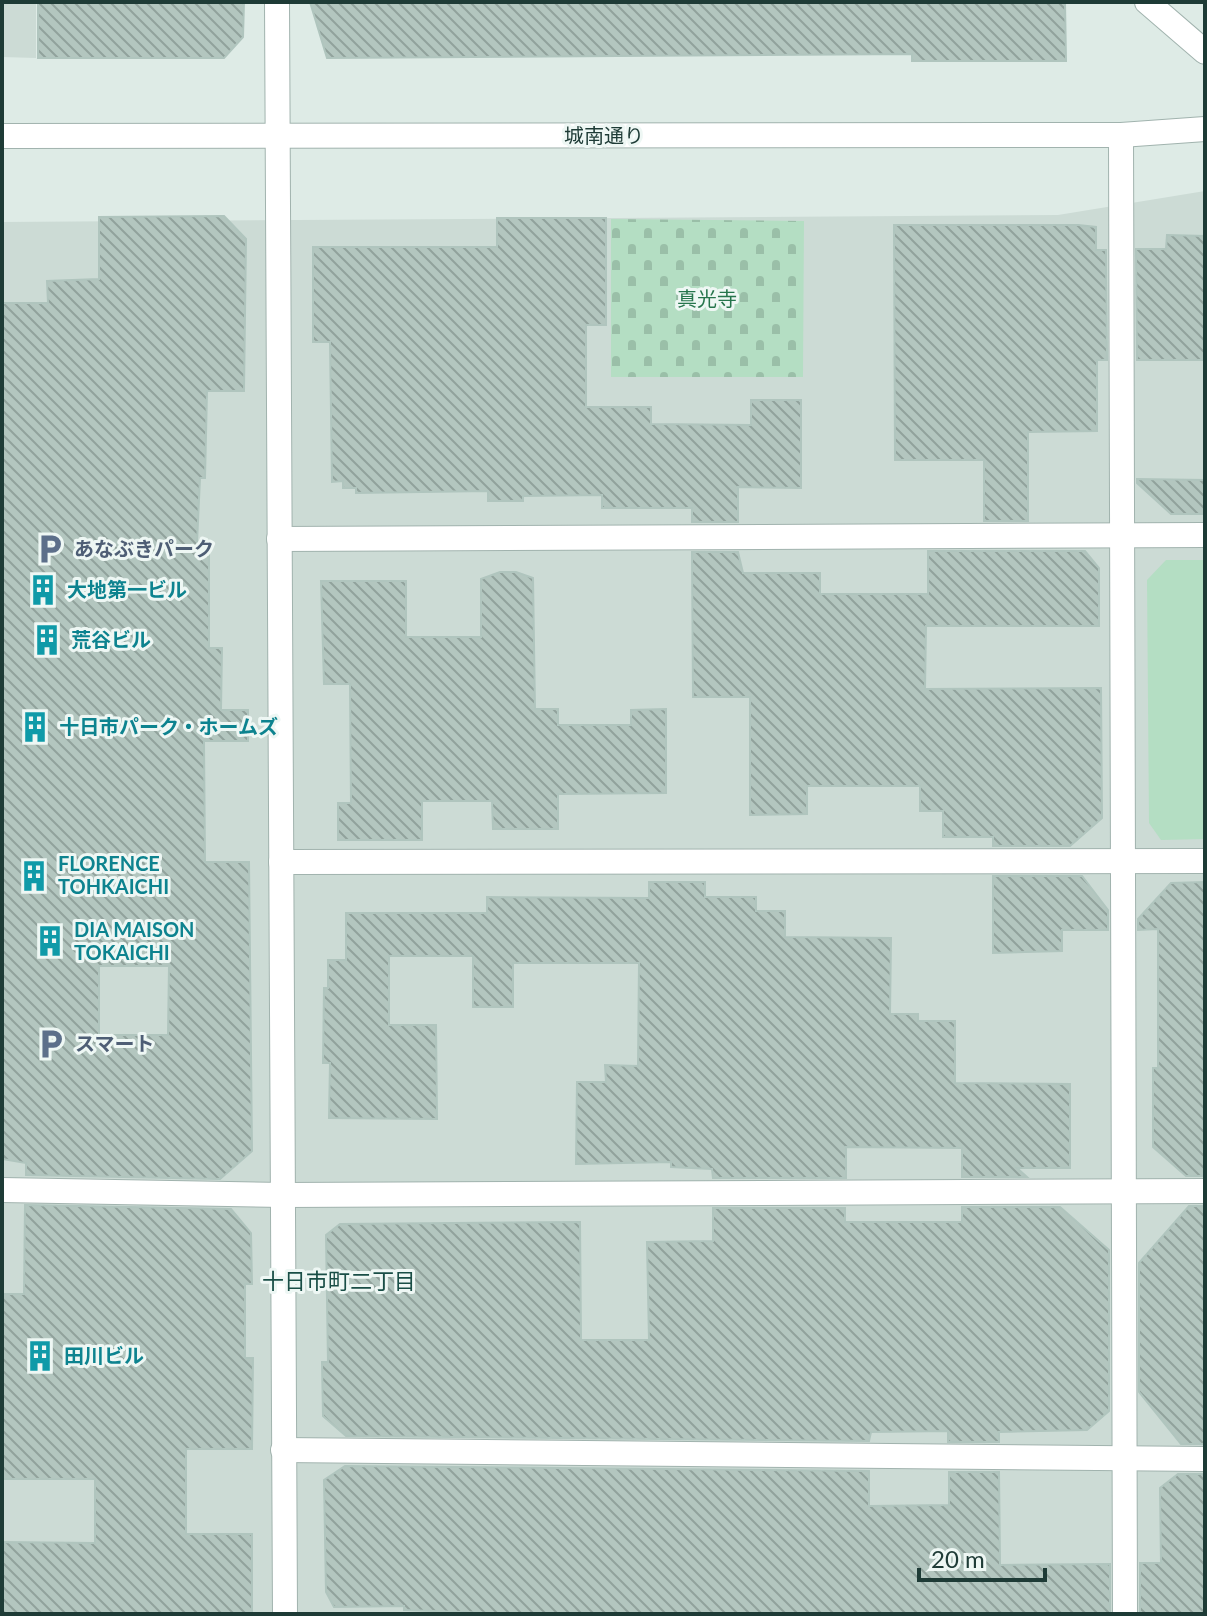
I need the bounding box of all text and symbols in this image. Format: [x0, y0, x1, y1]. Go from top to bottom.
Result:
street label: 城南通り [564, 123, 644, 147]
park label: 真光寺 [677, 286, 737, 310]
parking icon: あなぶきパーク [33, 532, 67, 566]
place label: あなぶきパーク [74, 536, 214, 560]
building icon: 大地第一ビル [26, 573, 60, 607]
place label: 大地第一ビル [67, 577, 187, 601]
building icon: 荒谷ビル [30, 623, 64, 657]
place label: 荒谷ビル [71, 627, 151, 651]
building icon: 十日市パーク・ホームズ [18, 710, 52, 744]
place label: 十日市パーク・ホームズ [59, 714, 278, 738]
place label: FLORENCE TOHKAICHI [58, 851, 169, 898]
building icon: FLORENCE TOHKAICHI [17, 859, 51, 893]
place label: DIA MAISON TOKAICHI [74, 917, 194, 964]
building icon: DIA MAISON TOKAICHI [33, 924, 67, 958]
parking icon: スマート [34, 1027, 68, 1061]
place label: スマート [75, 1031, 154, 1055]
district label: 十日市町二丁目 [262, 1267, 416, 1294]
building icon: 田川ビル [23, 1339, 57, 1373]
place label: 田川ビル [64, 1343, 144, 1367]
scale bar [919, 1532, 1045, 1582]
text: 20 m [931, 1544, 985, 1573]

